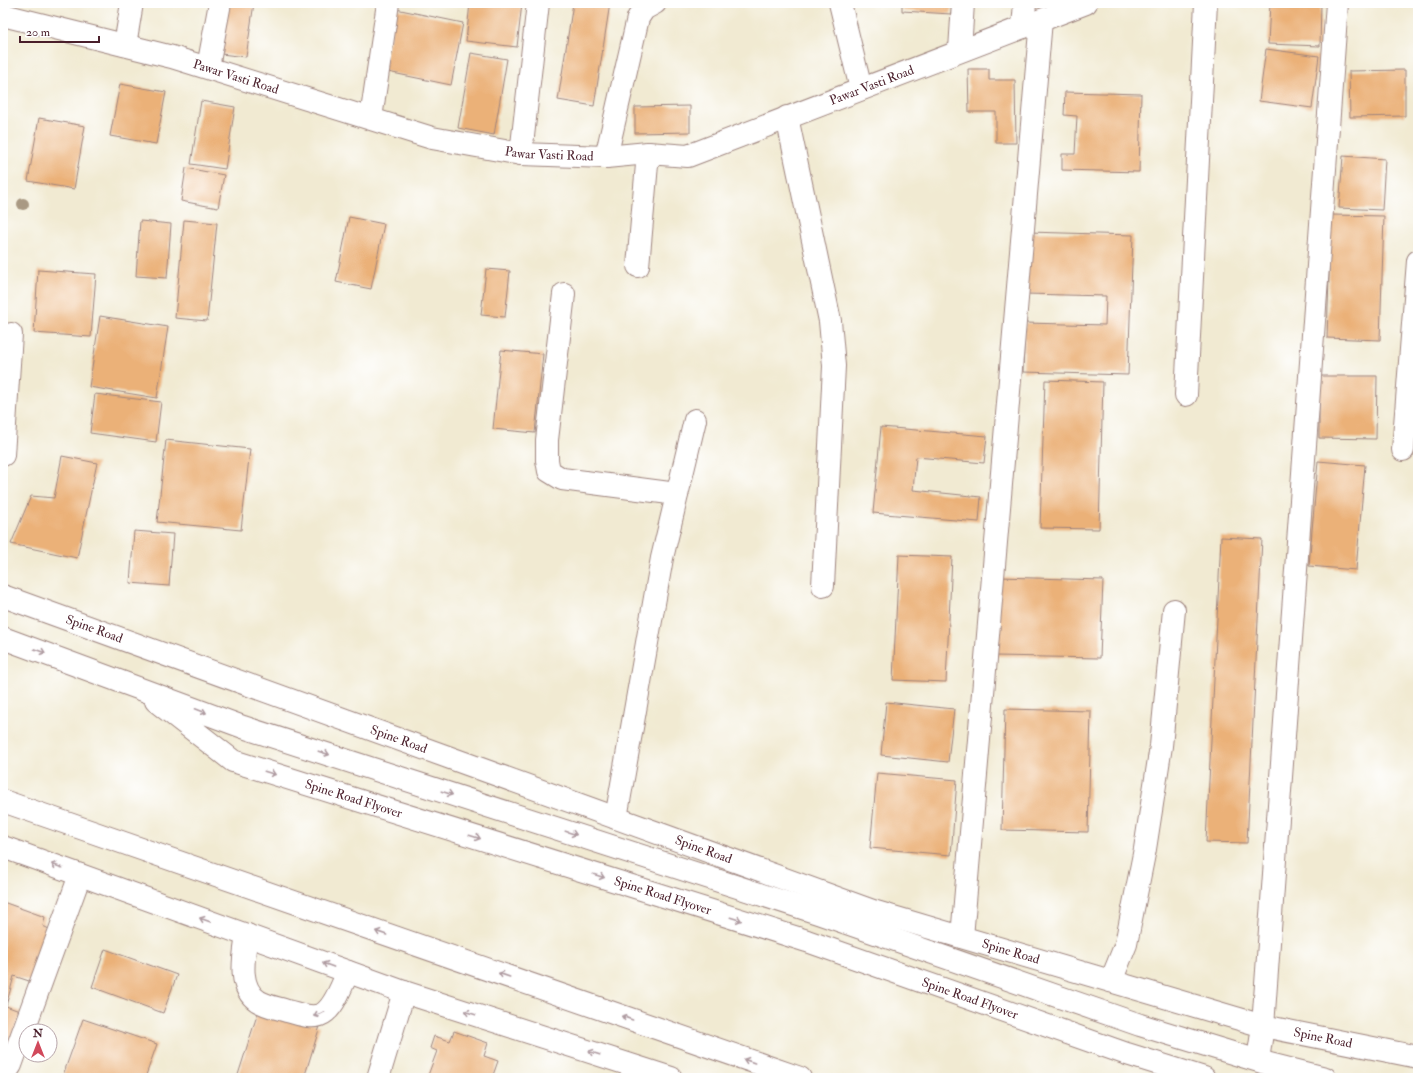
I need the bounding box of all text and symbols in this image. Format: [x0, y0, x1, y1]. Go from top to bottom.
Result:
scale bar [20, 18, 99, 44]
text: 20 m [26, 25, 51, 40]
street label: Pawar Vasti Road [191, 56, 281, 98]
street label: Pawar Vasti Road [827, 62, 917, 109]
street label: Pawar Vasti Road [503, 143, 594, 165]
street label: Spine Road [64, 611, 125, 647]
one-way arrow [33, 648, 45, 656]
one-way arrow [194, 707, 206, 715]
street label: Spine Road [368, 722, 430, 757]
one-way arrow [317, 750, 330, 757]
one-way arrow [264, 770, 277, 777]
street label: Spine Road Flyover [303, 776, 404, 822]
one-way arrow [441, 790, 454, 797]
one-way arrow [564, 830, 577, 837]
street label: Spine Road [673, 832, 735, 867]
one-way arrow [468, 834, 481, 841]
one-way arrow [51, 862, 63, 870]
one-way arrow [592, 873, 605, 880]
street label: Spine Road Flyover [612, 873, 714, 919]
one-way arrow [200, 916, 212, 924]
one-way arrow [729, 916, 742, 923]
one-way arrow [375, 928, 387, 936]
street label: Spine Road [980, 936, 1042, 968]
one-way arrow [322, 960, 334, 968]
one-way arrow [498, 971, 510, 979]
street label: Spine Road Flyover [920, 974, 1020, 1023]
one-way arrow [464, 1009, 476, 1017]
one-way arrow [314, 1010, 326, 1018]
one-way arrow [620, 1014, 633, 1021]
north arrow [18, 1023, 58, 1063]
street label: Spine Road [1292, 1024, 1354, 1052]
text: N [32, 1027, 44, 1040]
one-way arrow [587, 1049, 600, 1056]
one-way arrow [744, 1056, 756, 1064]

